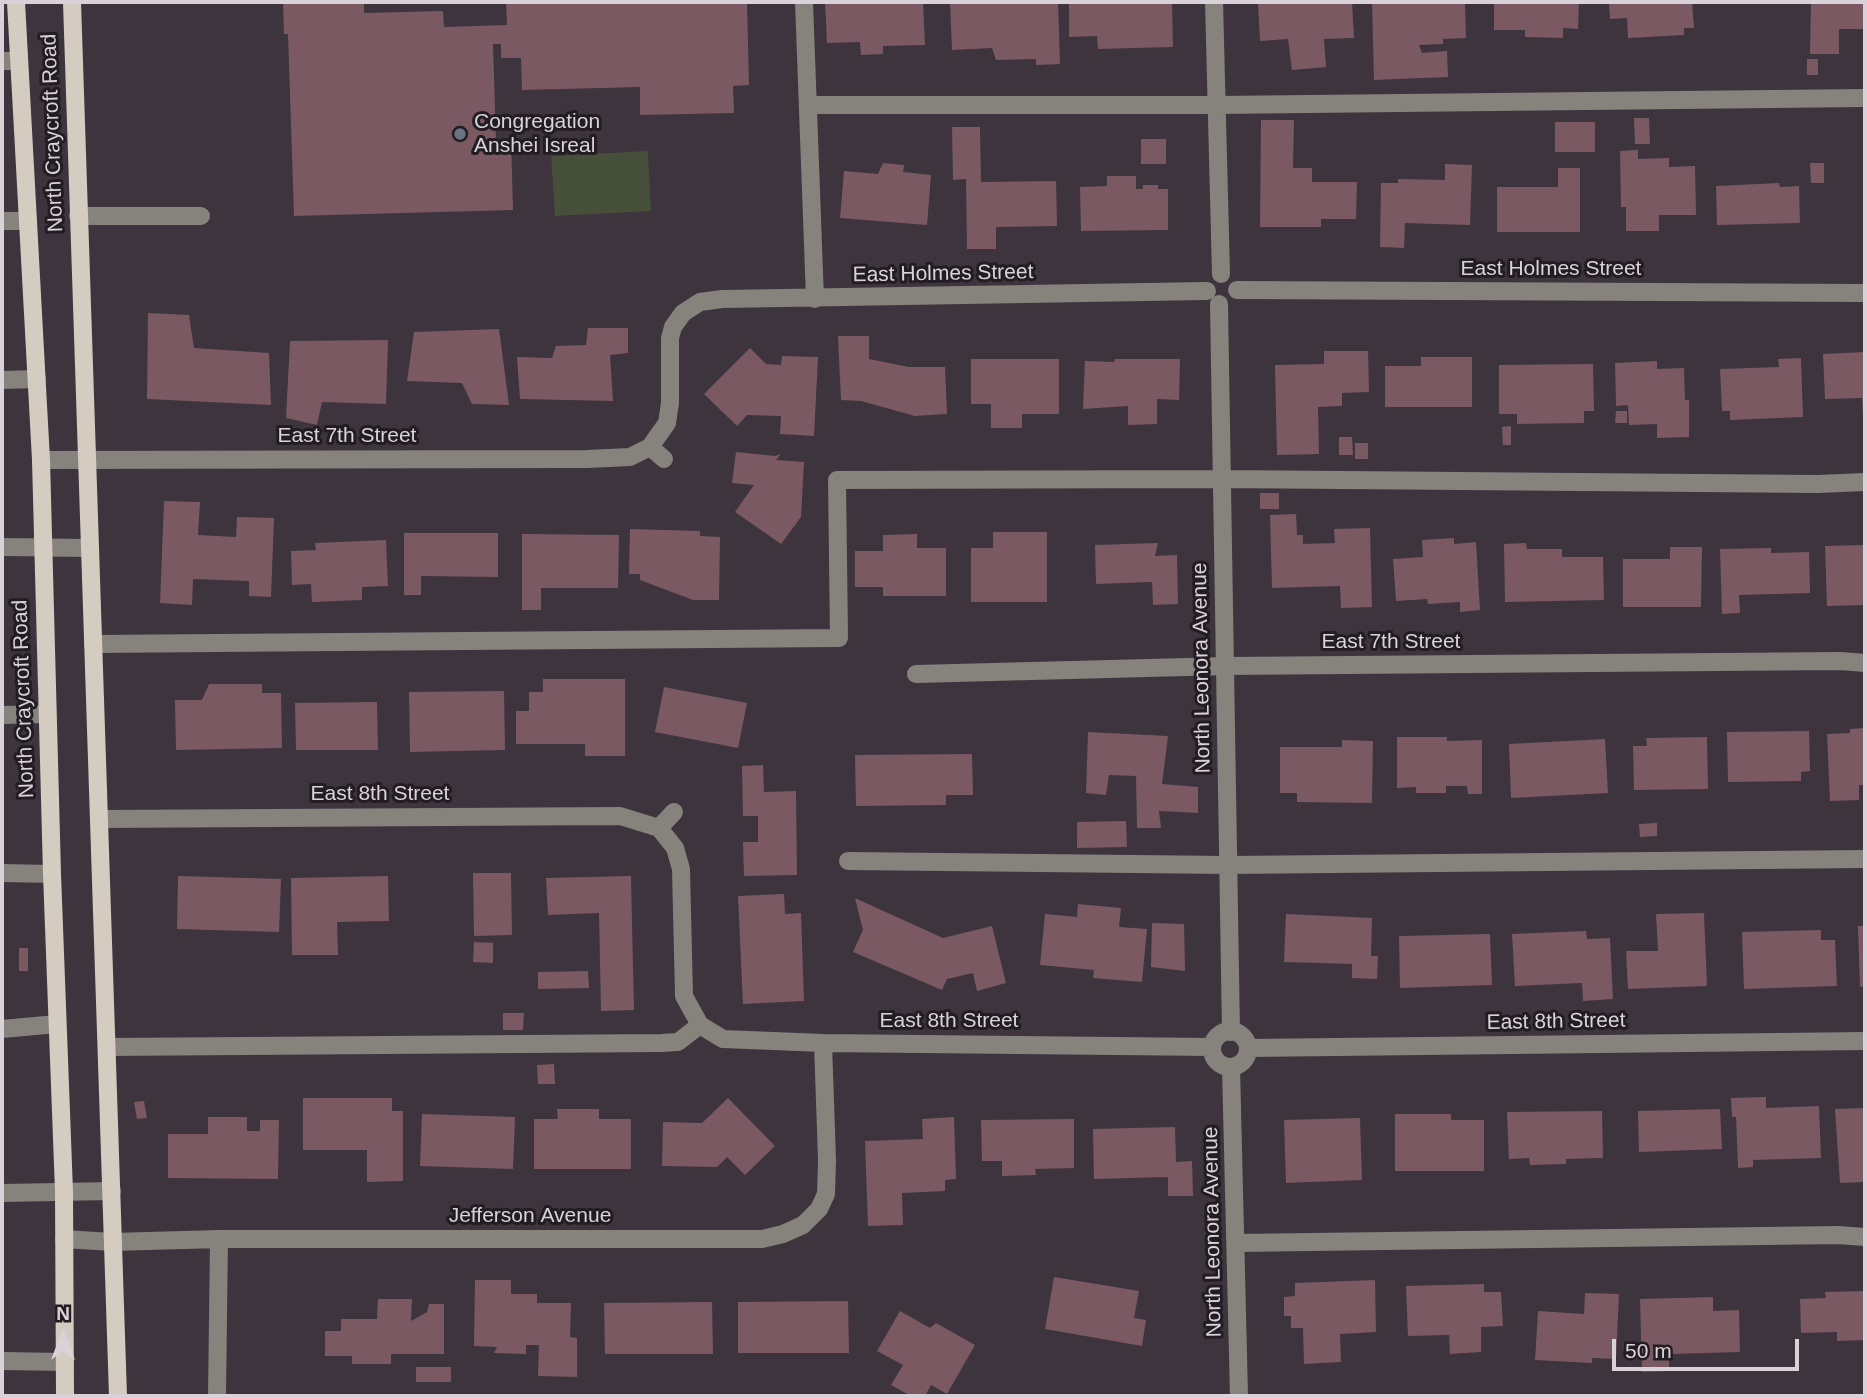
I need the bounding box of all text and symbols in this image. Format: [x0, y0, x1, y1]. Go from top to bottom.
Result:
street label: North Craycroft Road [37, 33, 69, 233]
place label: Congregation Anshei Isreal [474, 109, 600, 159]
marker: Congregation Anshei Isreal [452, 126, 468, 142]
street label: East Holmes Street [1461, 256, 1641, 282]
street label: East Holmes Street [852, 260, 1034, 288]
street label: East 7th Street [278, 423, 416, 449]
street label: North Leonora Avenue [1188, 562, 1216, 774]
street label: North Craycroft Road [8, 599, 40, 799]
street label: East 7th Street [1322, 629, 1460, 655]
street label: East 8th Street [311, 781, 449, 807]
street label: East 8th Street [880, 1008, 1018, 1034]
street label: East 8th Street [1486, 1008, 1626, 1036]
street label: North Leonora Avenue [1199, 1126, 1227, 1338]
street label: Jefferson Avenue [449, 1203, 611, 1229]
north arrow [28, 1300, 98, 1370]
text: N [56, 1303, 70, 1324]
scale bar [1615, 1324, 1802, 1368]
text: 50 m [1625, 1339, 1672, 1362]

